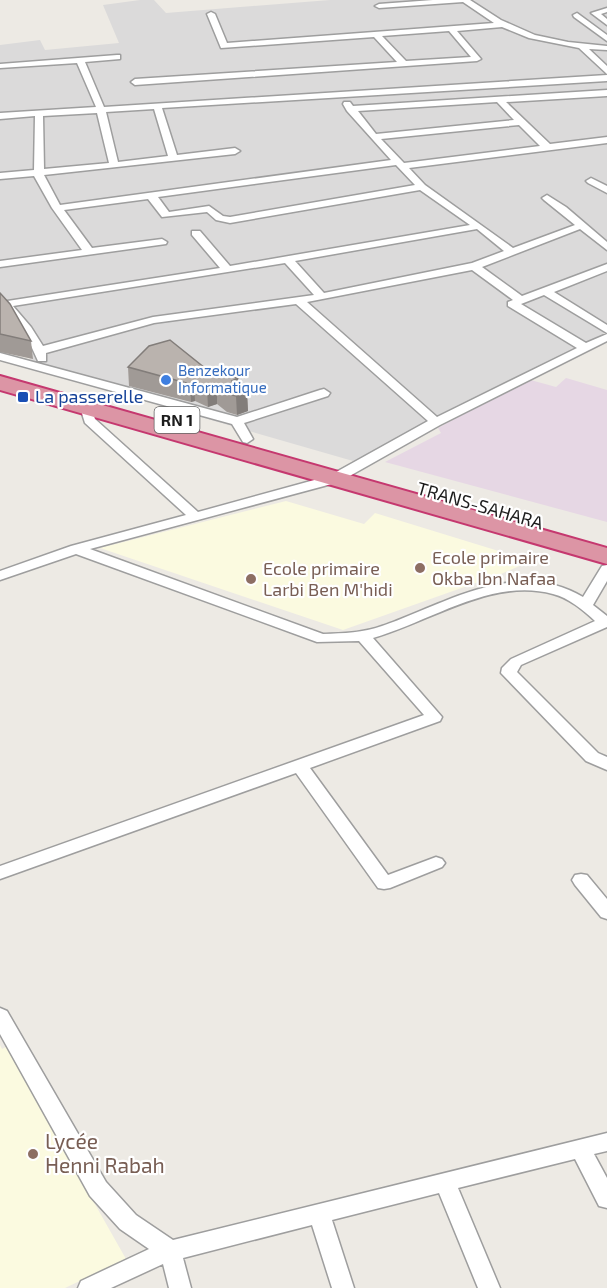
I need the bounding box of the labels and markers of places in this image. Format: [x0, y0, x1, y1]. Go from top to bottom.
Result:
place label: Benzekour Informatique [178, 361, 267, 396]
marker: Benzekour Informatique [159, 373, 173, 387]
place label: La passerelle [35, 385, 143, 407]
marker: La passerelle [16, 390, 30, 404]
place label: Ecole primaire Okba Ibn Nafaa [432, 546, 556, 589]
place label: Ecole primaire Larbi Ben M'hidi [263, 557, 393, 600]
marker: Ecole primaire Okba Ibn Nafaa [413, 561, 427, 575]
marker: Ecole primaire Larbi Ben M'hidi [244, 572, 258, 586]
place label: Lycée Henni Rabah [45, 1128, 165, 1177]
marker: Lycée Henni Rabah [26, 1147, 40, 1161]

